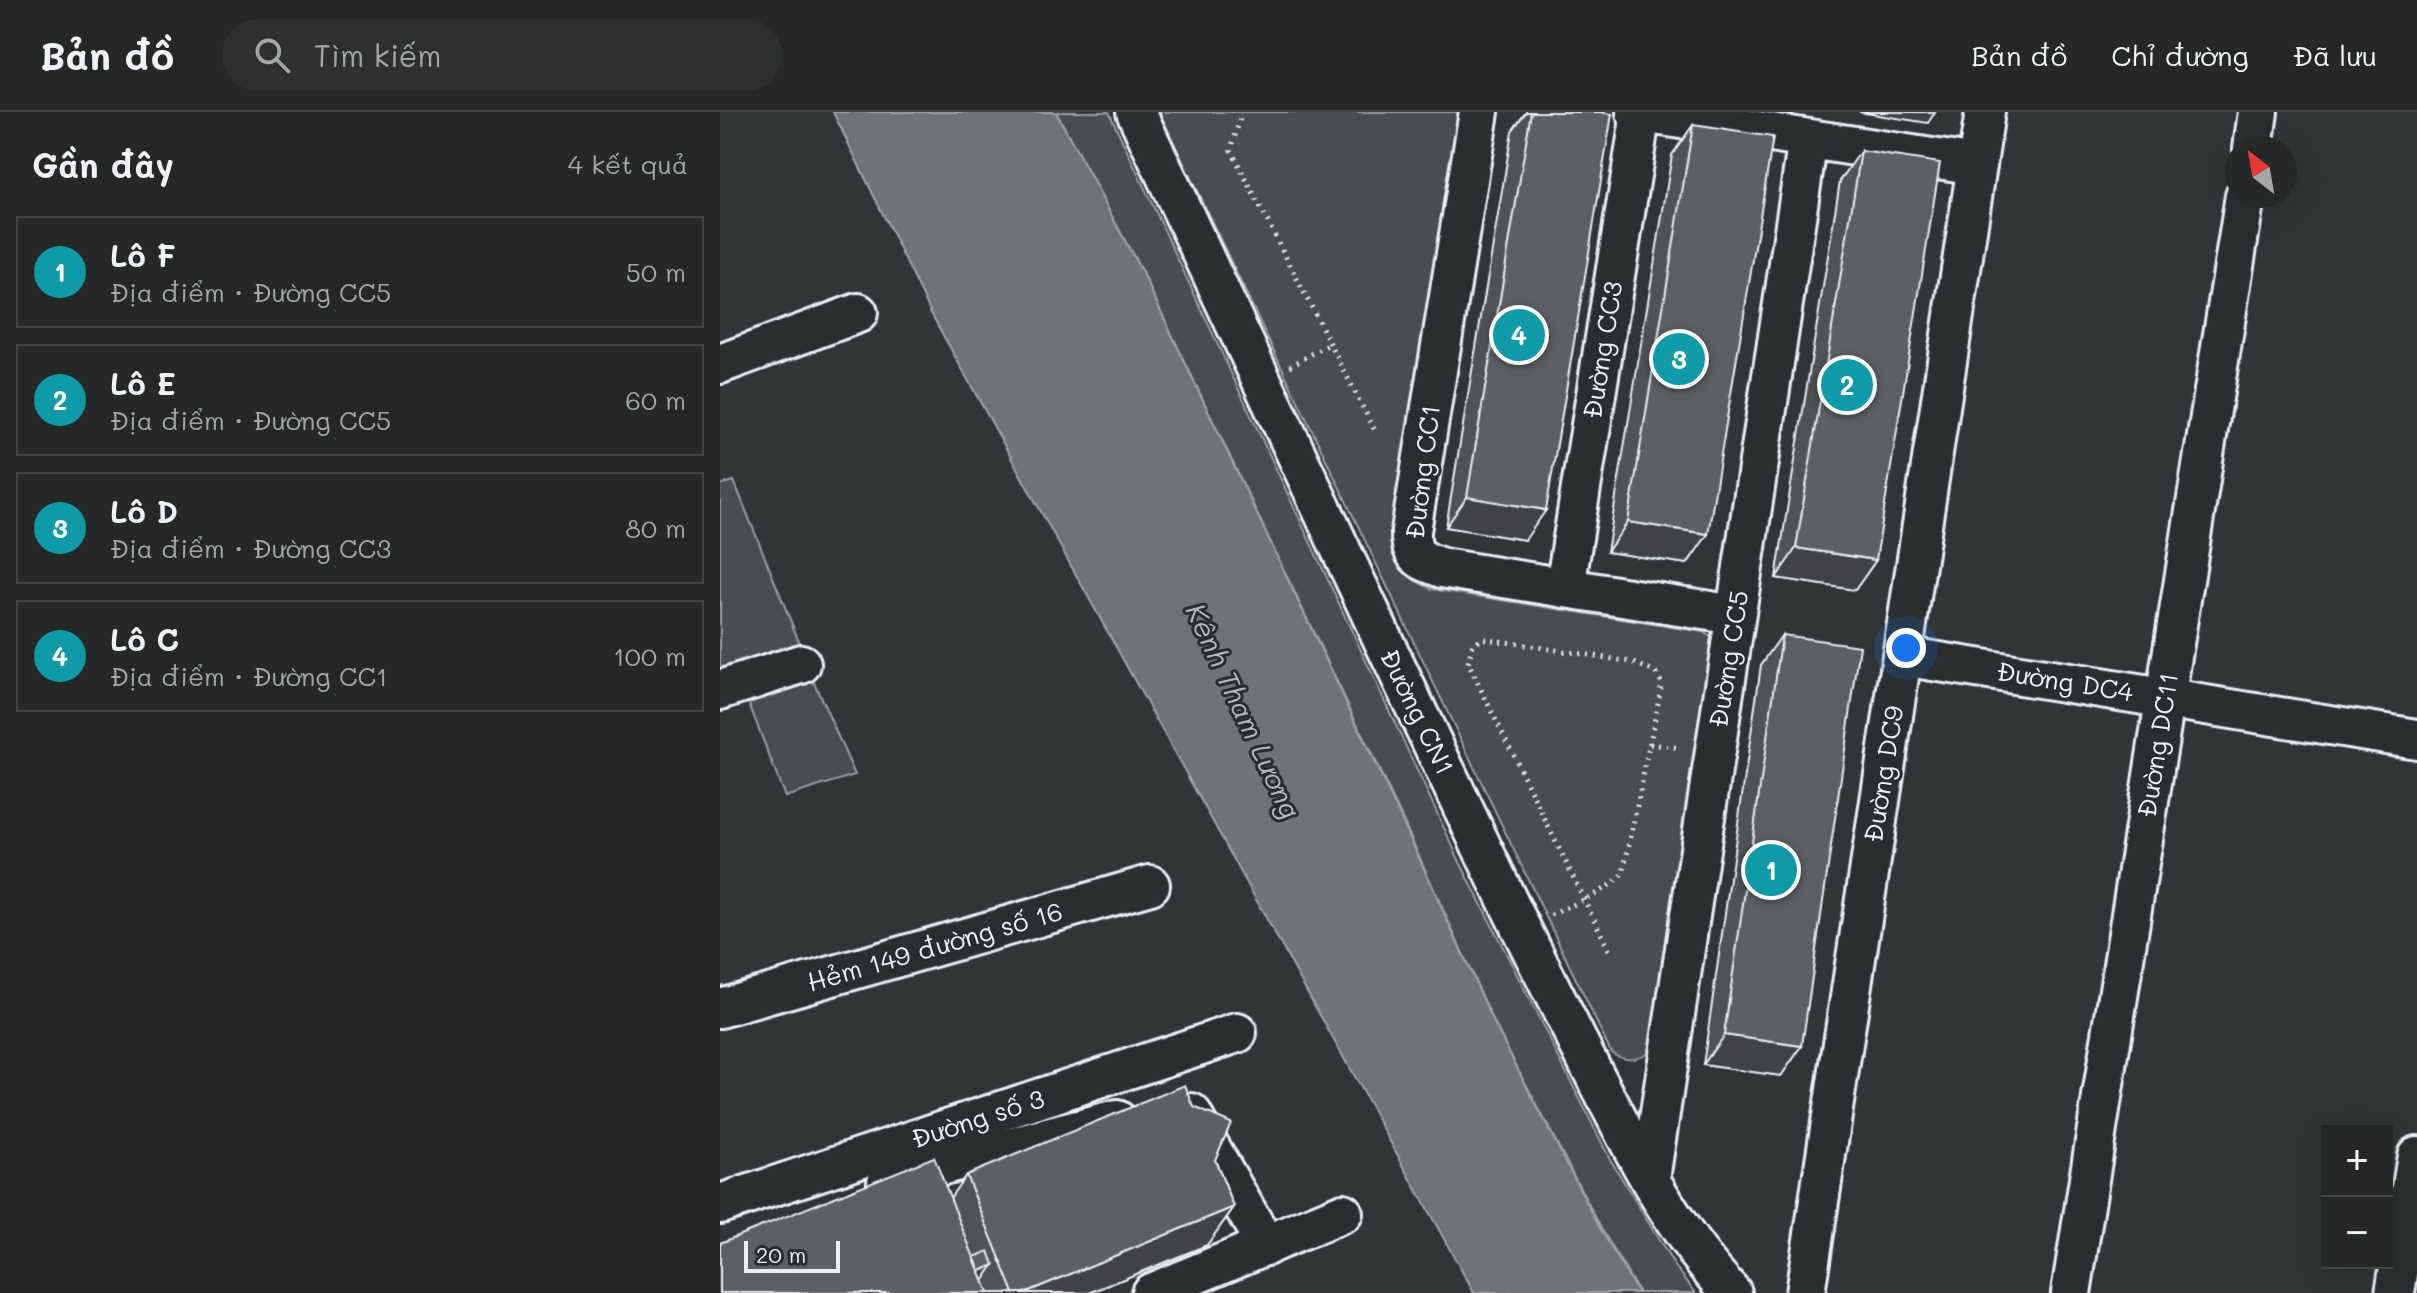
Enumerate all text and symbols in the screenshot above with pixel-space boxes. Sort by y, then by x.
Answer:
search box [222,19,782,91]
text: Bản đồ [40,30,174,80]
icon: search [250,33,294,77]
text: Tìm kiếm [314,35,441,75]
text: Bản đồ [1971,37,2067,73]
text: Chỉ đường [2111,37,2249,73]
text: Đã lưu [2293,37,2377,73]
north arrow [2225,136,2297,208]
text: Gần đây [32,142,174,187]
text: 4 kết quả [568,147,688,181]
text: Lô F [110,235,176,275]
text: 1 [54,255,66,289]
text: 50 m [626,255,686,289]
text: Địa điểm · Đường CC5 [110,275,391,309]
street label: Đường CC3 [1574,279,1630,421]
pin: 4 [1493,305,1545,365]
pin: 3 [1653,329,1705,389]
pin: 2 [1821,355,1873,415]
text: Lô E [110,363,176,403]
text: 2 [53,383,67,417]
text: 60 m [625,383,686,417]
text: Địa điểm · Đường CC5 [110,403,391,437]
street label: Đường CC1 [1397,403,1447,541]
text: Lô D [110,491,178,531]
text: 3 [52,511,68,545]
text: 80 m [625,511,686,545]
text: Địa điểm · Đường CC3 [110,531,391,565]
street label: Đường CC5 [1700,588,1756,730]
water label: Kênh Tham Lương [1178,597,1309,824]
text: Lô C [110,619,179,659]
your location [1886,628,1926,668]
text: 4 [52,639,68,673]
text: 100 m [613,639,686,673]
street label: Đường CN1 [1373,643,1463,780]
street label: Đường DC4 [1994,653,2136,709]
text: Địa điểm · Đường CC1 [110,659,388,693]
street label: Đường DC11 [2129,670,2185,820]
street label: Đường DC9 [1855,703,1911,845]
pin: 1 [1745,840,1797,900]
street label: Hẻm 149 đường số 16 [803,893,1066,999]
street label: Đường số 3 [907,1081,1048,1156]
map controls [2321,1125,2393,1269]
button: + [2321,1125,2393,1197]
button: − [2321,1197,2393,1269]
scale bar [744,1237,840,1273]
text: 20 m [756,1240,806,1269]

